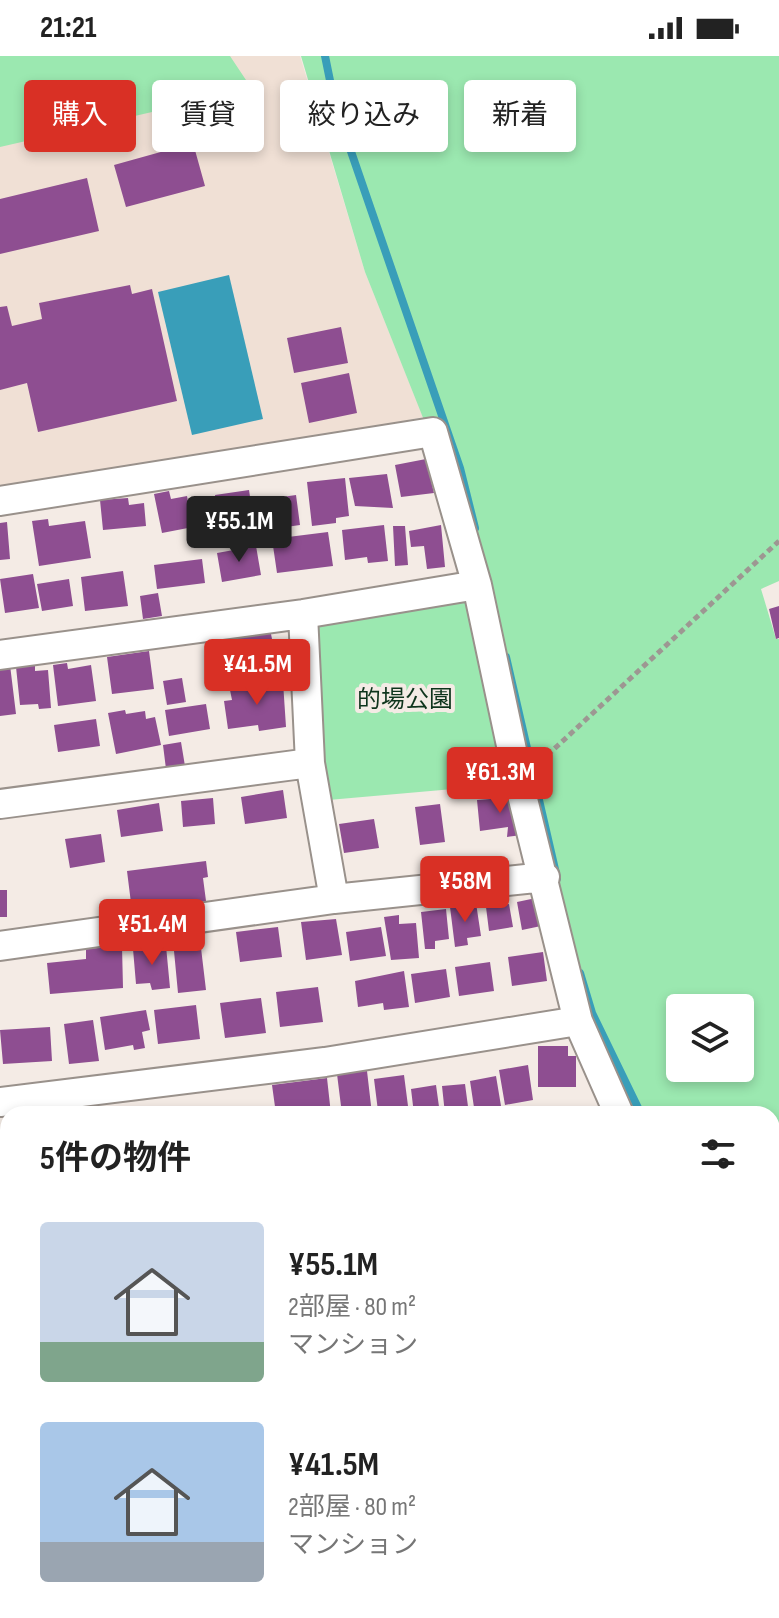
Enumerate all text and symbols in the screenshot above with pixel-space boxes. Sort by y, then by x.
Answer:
text: 21:21 [40,10,97,46]
chip: 購入 [24,80,136,152]
chip: 賃貸 [152,80,264,152]
chip: 絞り込み [280,80,448,152]
chip: 新着 [464,80,576,152]
pin: ¥55.1M [174,496,304,564]
text: ¥55.1M [205,506,273,537]
pin: ¥41.5M [192,639,322,707]
text: ¥41.5M [222,649,292,680]
park label: 的場公園 [357,685,453,714]
pin: ¥61.3M [435,747,565,815]
text: ¥61.3M [465,757,535,788]
pin: ¥58M [418,856,512,924]
text: ¥58M [438,866,492,897]
pin: ¥51.4M [87,899,217,967]
text: ¥51.4M [117,909,187,940]
map controls [666,994,754,1082]
button: layers [666,994,754,1082]
icon: filters [696,1132,740,1176]
text: 5件の物件 [40,1138,191,1179]
text: ¥55.1M [288,1244,378,1285]
icon: home [104,1254,200,1350]
text: 2部屋 · 80 m² [288,1292,416,1323]
text: マンション [288,1330,418,1361]
text: ¥41.5M [288,1444,379,1485]
icon: home [104,1454,200,1550]
text: 2部屋 · 80 m² [288,1492,416,1523]
text: マンション [288,1530,418,1561]

